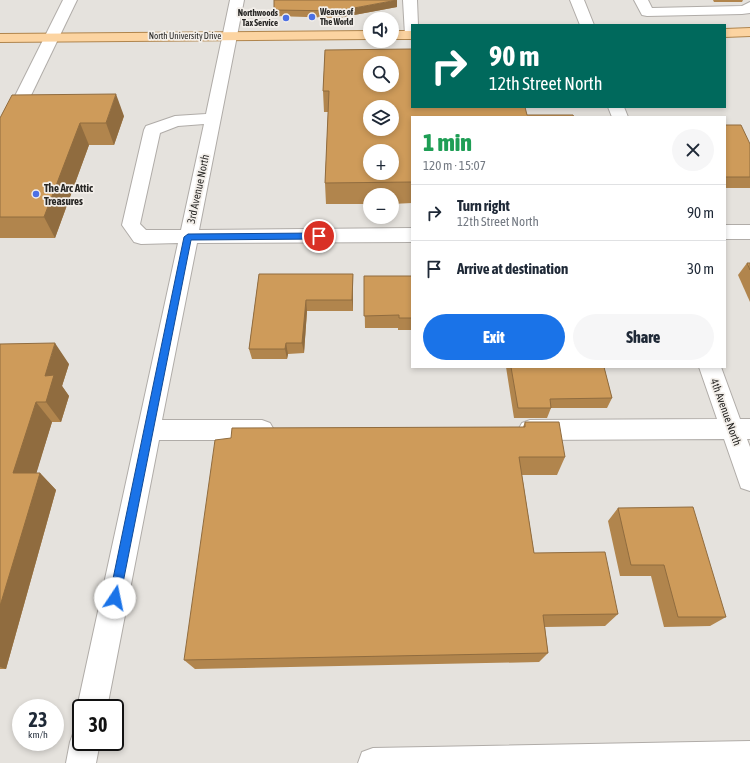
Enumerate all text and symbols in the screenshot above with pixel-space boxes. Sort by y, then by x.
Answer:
place label: Weaves of The World [319,7,354,27]
place label: Northwoods Tax Service [238,8,279,28]
marker: Weaves of The World [307,12,317,22]
map controls [363,12,399,224]
button: sound [363,12,399,48]
marker: Northwoods Tax Service [281,13,291,23]
street label: North University Drive [149,31,221,41]
icon: right [423,40,475,92]
text: 90 m [489,40,539,72]
button: search [363,56,399,92]
text: 12th Street North [489,73,602,94]
button: layers [363,100,399,136]
text: 1 min [423,129,472,156]
button: close [672,129,714,171]
button: + [363,144,399,180]
street label: 3rd Avenue North [185,153,211,225]
text: 120 m · 15:07 [423,158,486,173]
place label: The Arc Attic Treasures [44,182,94,207]
button: − [363,188,399,224]
marker: The Arc Attic Treasures [31,189,41,199]
text: Turn right [457,197,510,214]
icon: right [423,202,445,224]
text: 90 m [687,204,714,221]
text: 12th Street North [457,214,539,229]
pin [302,219,336,253]
icon: arrive [308,225,330,247]
icon: arrive [423,258,445,280]
text: Arrive at destination [457,260,568,277]
text: 30 m [687,260,714,277]
button: Exit [423,314,565,360]
button: Share [573,314,714,360]
street label: 4th Avenue North [708,377,744,447]
position arrow [94,577,136,619]
speed limit sign: 30 [72,699,124,751]
text: 23 [29,708,47,731]
text: km/h [28,729,48,740]

